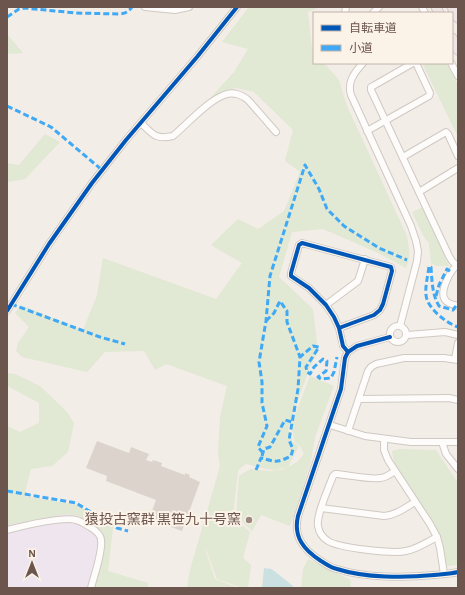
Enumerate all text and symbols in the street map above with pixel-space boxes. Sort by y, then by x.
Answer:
legend [313,12,453,64]
text: 自転車道 [349,21,397,34]
text: 小道 [349,41,373,54]
place label: 猿投古窯群 黒笹九十号窯 [85,512,241,527]
marker: 猿投古窯群 黒笹九十号窯 [244,515,254,525]
north arrow [12,543,52,583]
text: N [28,548,36,559]

